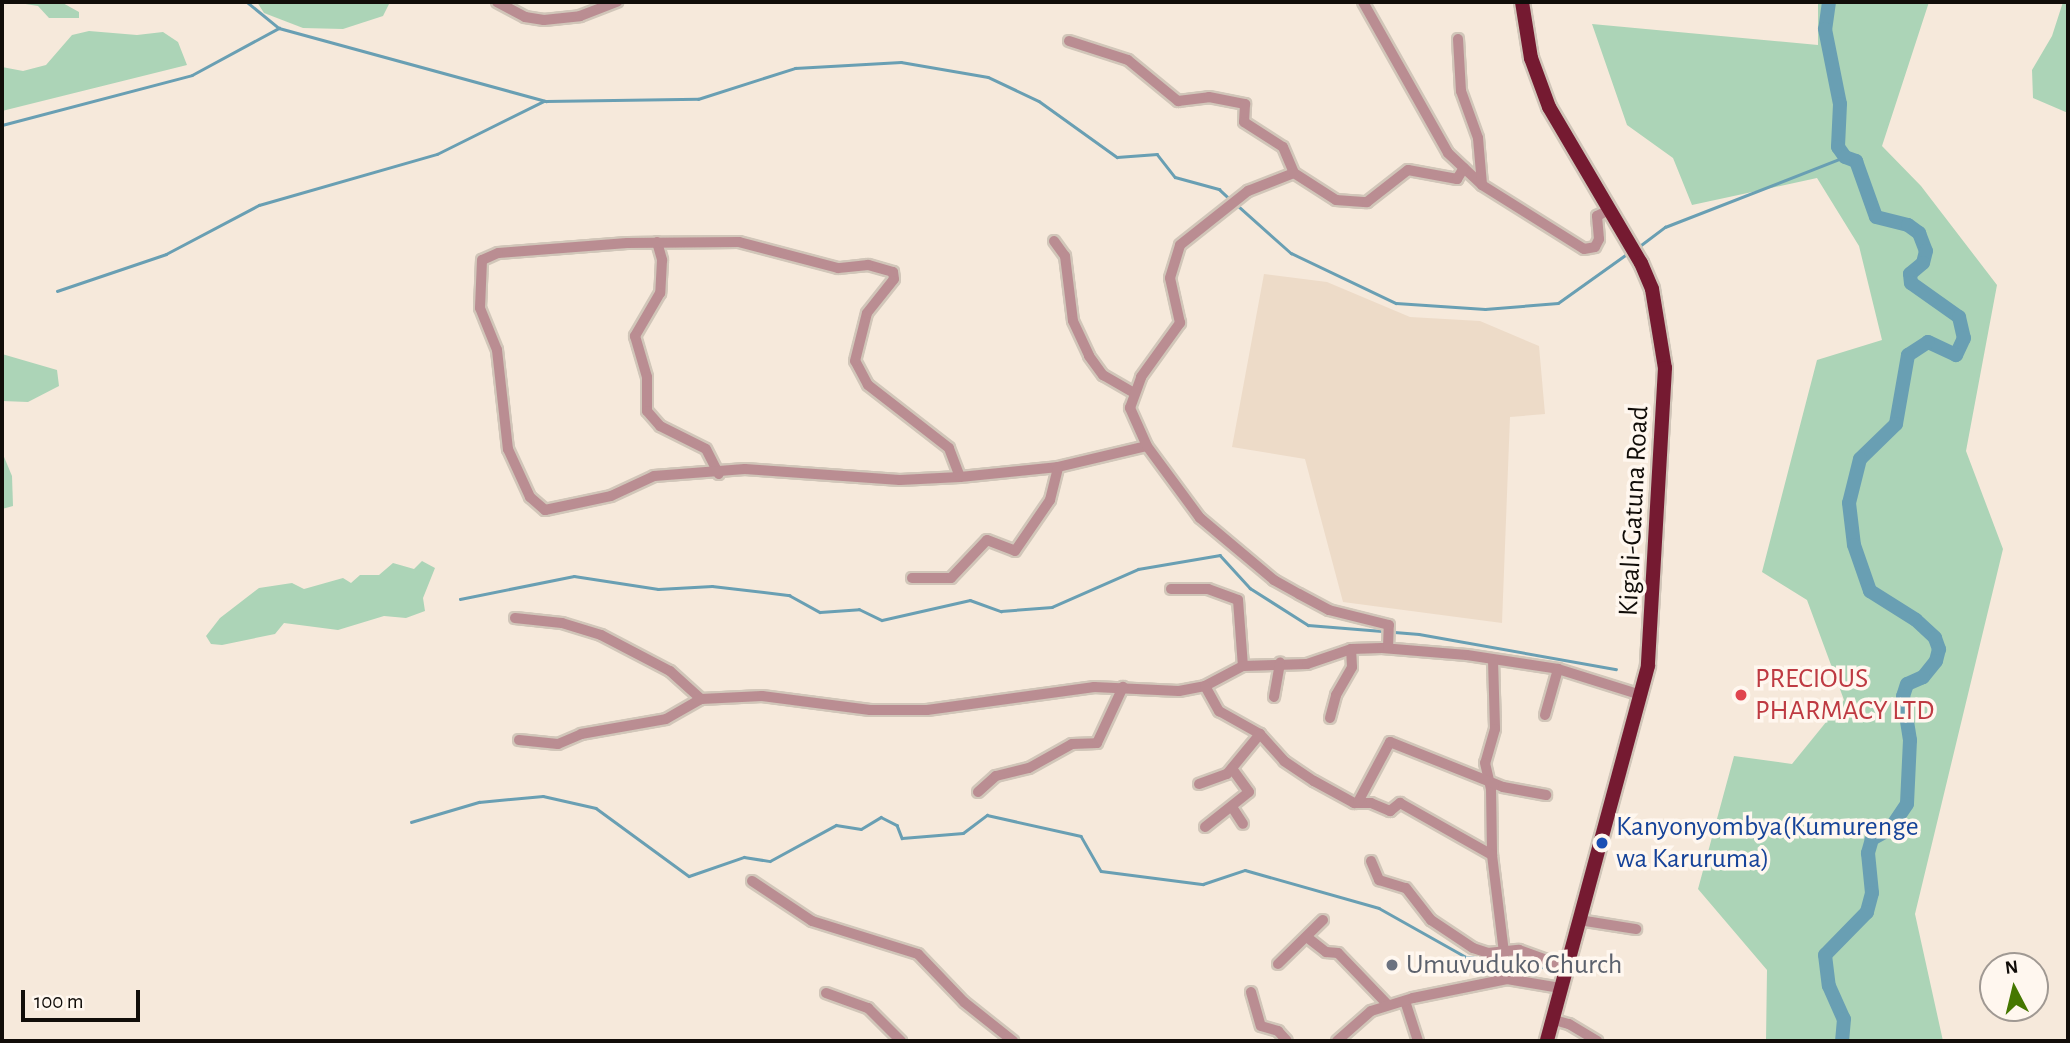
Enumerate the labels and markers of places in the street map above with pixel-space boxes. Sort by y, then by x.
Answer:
place label: PRECIOUS PHARMACY LTD [1755,662,1934,728]
marker: PRECIOUS PHARMACY LTD [1733,687,1749,703]
place label: Kanyonyombya(Kumurenge wa Karuruma) [1616,810,1919,876]
marker: Kanyonyombya(Kumurenge wa Karuruma) [1594,835,1610,851]
place label: Umuvuduko Church [1406,948,1622,982]
marker: Umuvuduko Church [1384,957,1400,973]

